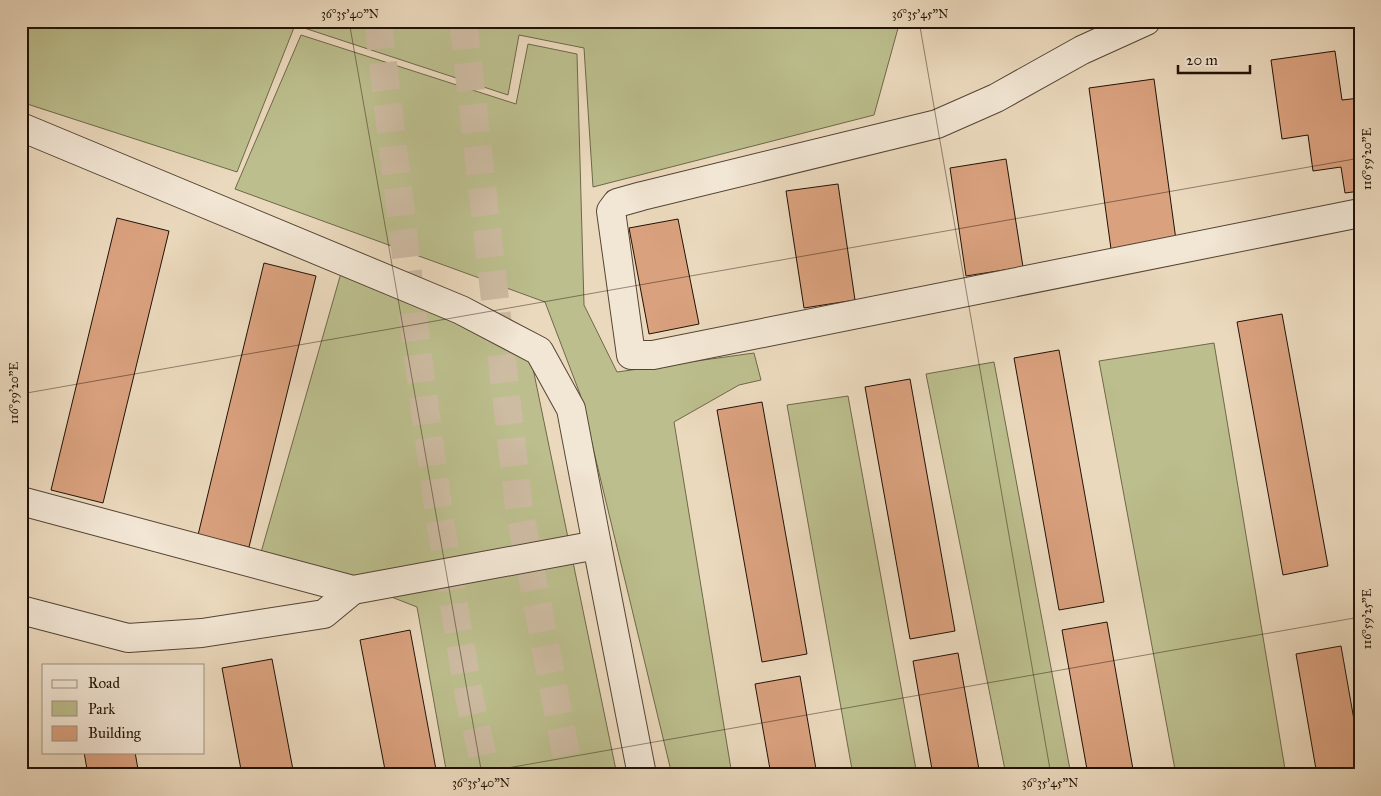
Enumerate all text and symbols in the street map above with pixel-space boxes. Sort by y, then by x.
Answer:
text: 36°35'40"N [321,7,379,21]
text: 36°35'45"N [892,7,948,21]
scale bar [1178,42,1251,74]
text: 20 m [1186,51,1218,69]
text: 116°59'20"E [1360,128,1374,190]
text: 116°59'20"E [7,362,21,424]
text: 116°59'25"E [1360,588,1374,649]
legend [42,664,205,754]
text: Road [88,674,120,692]
text: Park [88,700,115,718]
text: Building [88,724,142,742]
text: 36°35'40"N [452,776,510,790]
text: 36°35'45"N [1022,776,1078,790]

